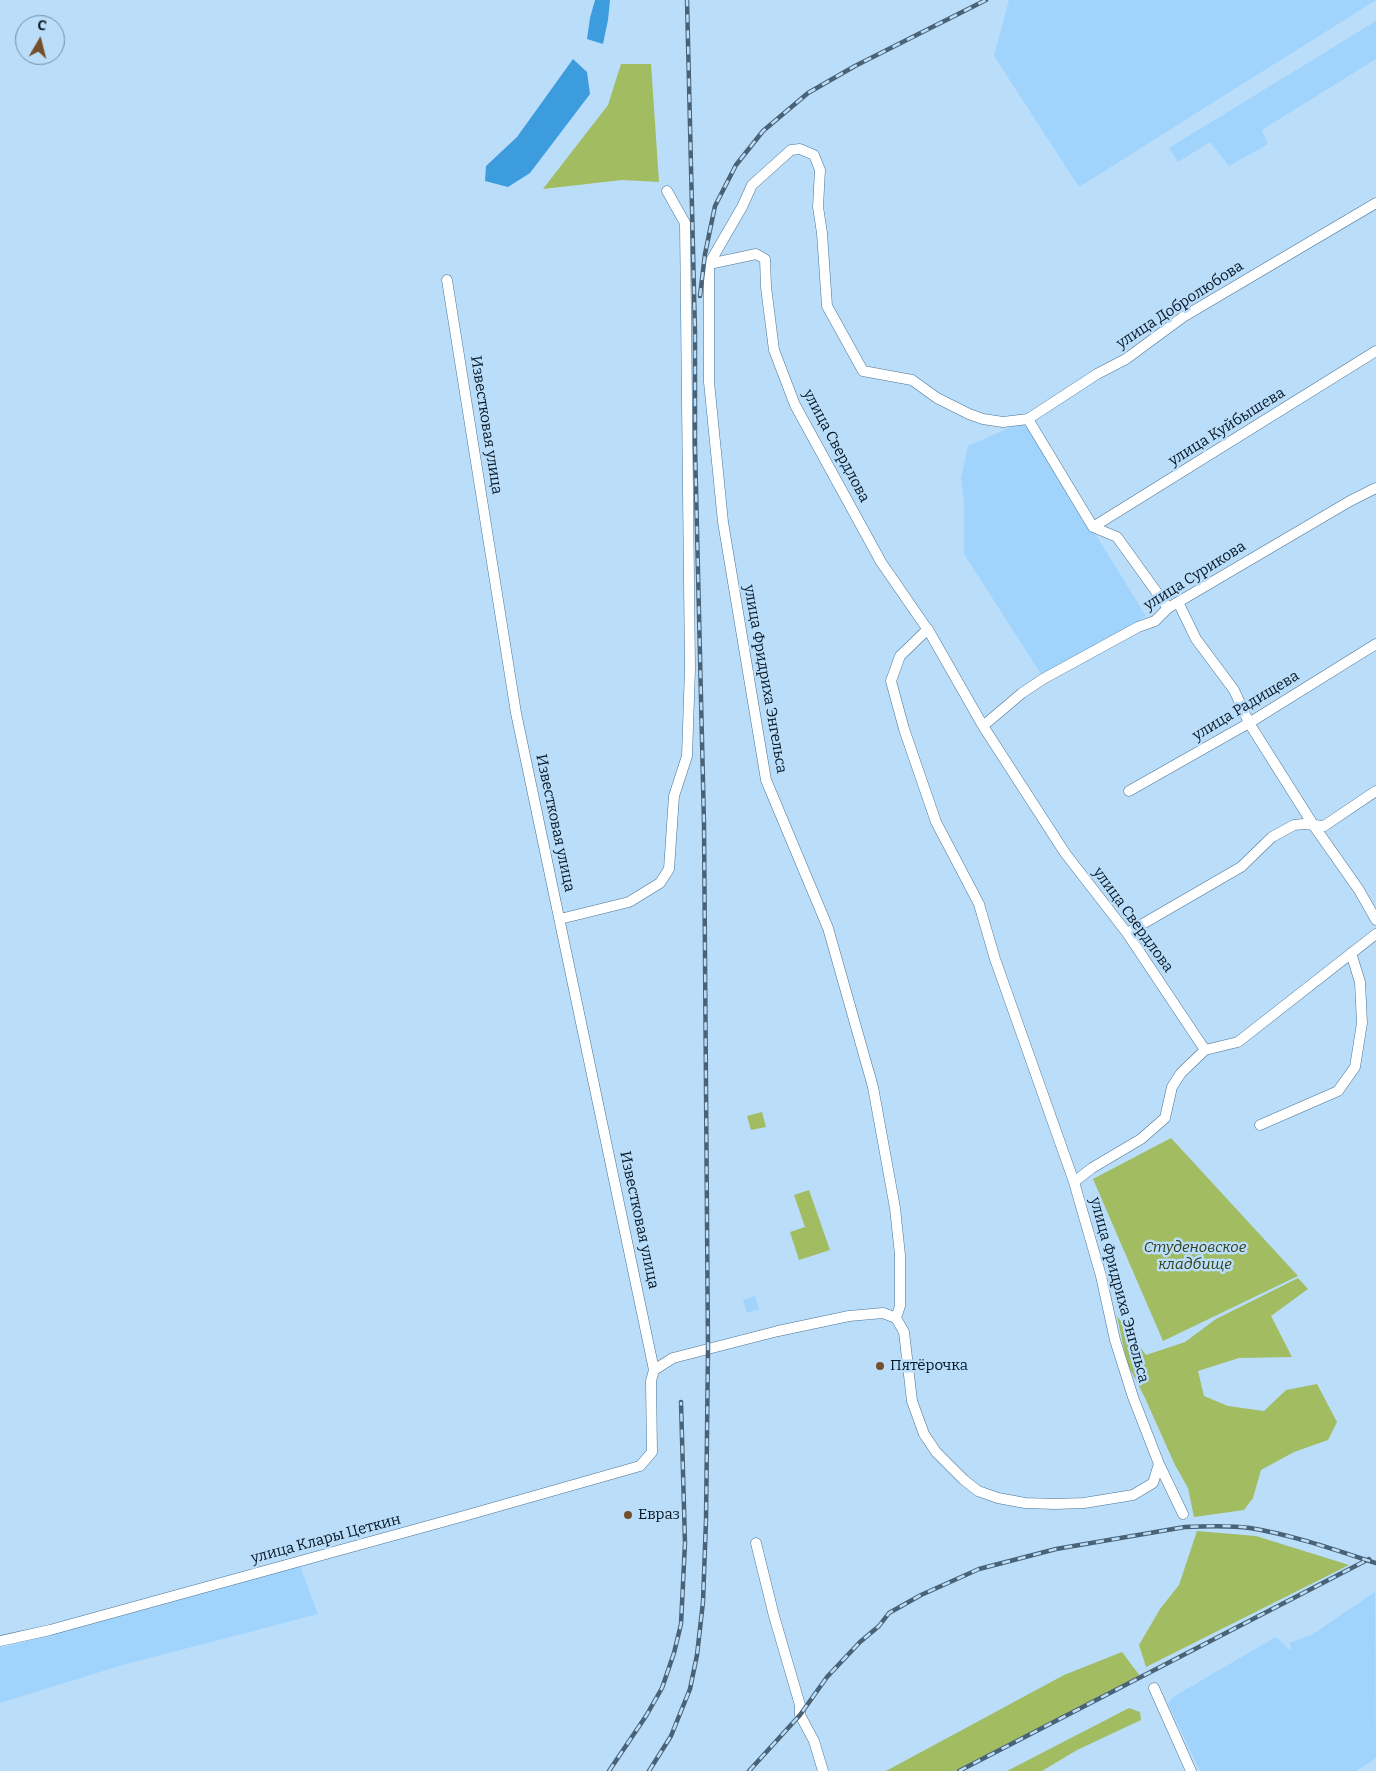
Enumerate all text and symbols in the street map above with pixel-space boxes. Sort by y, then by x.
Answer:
north arrow [15,15,65,65]
text: С [36,17,48,35]
street label: улица Добролюбова [1113,257,1247,353]
street label: Известковая улица [466,354,506,496]
street label: улица Куйбышева [1165,384,1289,470]
street label: улица Свердлова [799,386,873,506]
street label: улица Сурикова [1141,537,1249,615]
street label: улица Фридриха Энгельса [740,583,790,775]
street label: улица Радищева [1189,667,1303,745]
street label: Известковая улица [532,753,578,893]
street label: улица Свердлова [1089,864,1177,976]
street label: Известковая улица [616,1150,662,1290]
street label: улица Фридриха Энгельса [1086,1195,1152,1385]
park label: Студеновское кладбище [1144,1239,1246,1274]
place label: Пятёрочка [890,1357,968,1375]
marker: Пятёрочка [874,1360,886,1372]
place label: Евраз [638,1506,680,1524]
marker: Евраз [622,1509,634,1521]
street label: улица Клары Цеткин [249,1510,403,1568]

